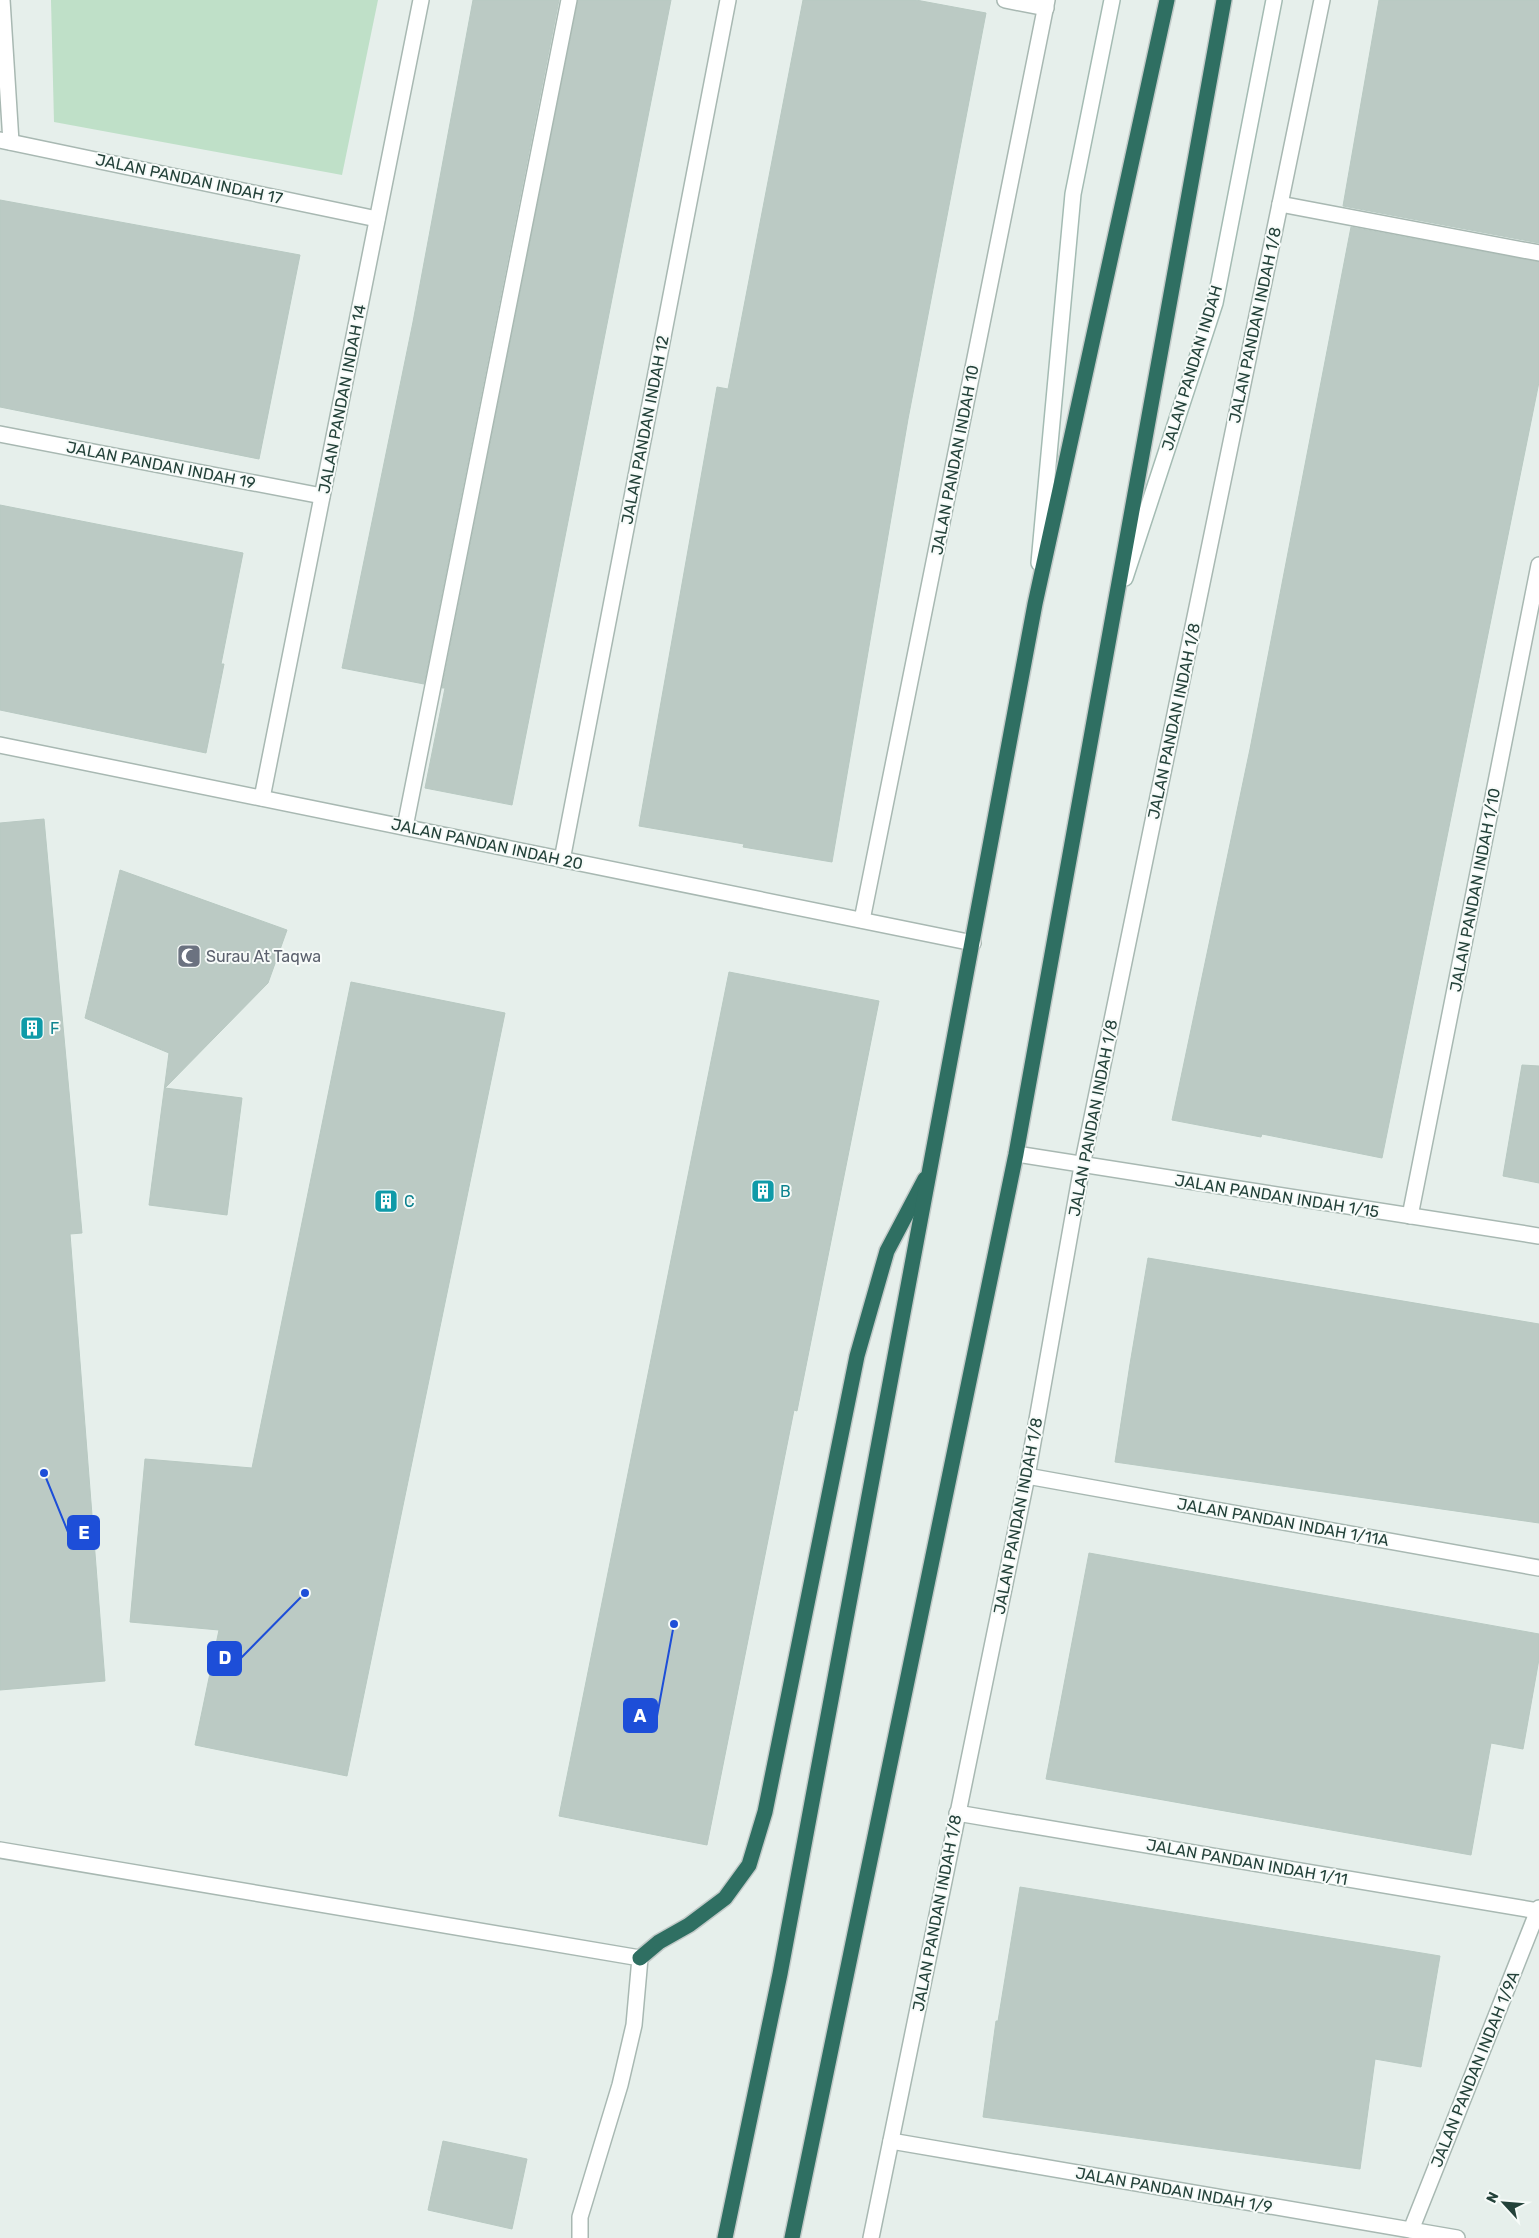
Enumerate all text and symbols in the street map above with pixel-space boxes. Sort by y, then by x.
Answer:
street label: JALAN PANDAN INDAH 17 [94,150,284,208]
street label: JALAN PANDAN INDAH 1/8 [1225,225,1285,425]
street label: JALAN PANDAN INDAH [1158,283,1226,453]
street label: JALAN PANDAN INDAH 14 [314,303,370,495]
street label: JALAN PANDAN INDAH 12 [617,334,673,526]
street label: JALAN PANDAN INDAH 10 [927,364,983,556]
street label: JALAN PANDAN INDAH 19 [65,437,257,493]
street label: JALAN PANDAN INDAH 1/8 [1144,621,1204,821]
street label: JALAN PANDAN INDAH 1/10 [1446,786,1504,994]
street label: JALAN PANDAN INDAH 20 [389,814,585,874]
mosque icon: Surau At Taqwa [176,943,202,969]
place label: Surau At Taqwa [206,947,321,966]
building icon: F [19,1015,45,1041]
street label: JALAN PANDAN INDAH 1/8 [1065,1018,1121,1218]
place label: F [50,1019,59,1038]
street label: JALAN PANDAN INDAH 1/15 [1173,1170,1381,1222]
building icon: B [750,1178,776,1204]
place label: B [780,1182,791,1201]
building icon: C [373,1188,399,1214]
place label: C [404,1192,415,1211]
street label: JALAN PANDAN INDAH 1/8 [990,1416,1046,1616]
street label: JALAN PANDAN INDAH 1/11A [1176,1494,1391,1550]
callout: E [68,1516,99,1549]
text: E [78,1522,90,1544]
callout: D [208,1642,241,1675]
text: D [219,1647,232,1669]
callout: A [624,1699,657,1732]
text: A [634,1705,647,1727]
street label: JALAN PANDAN INDAH 1/8 [909,1813,965,2013]
street label: JALAN PANDAN INDAH 1/11 [1145,1835,1349,1889]
street label: JALAN PANDAN INDAH 1/9A [1427,1968,1523,2170]
street label: JALAN PANDAN INDAH 1/9 [1074,2163,1274,2217]
north arrow [1479,2178,1529,2228]
text: N [1483,2189,1503,2206]

